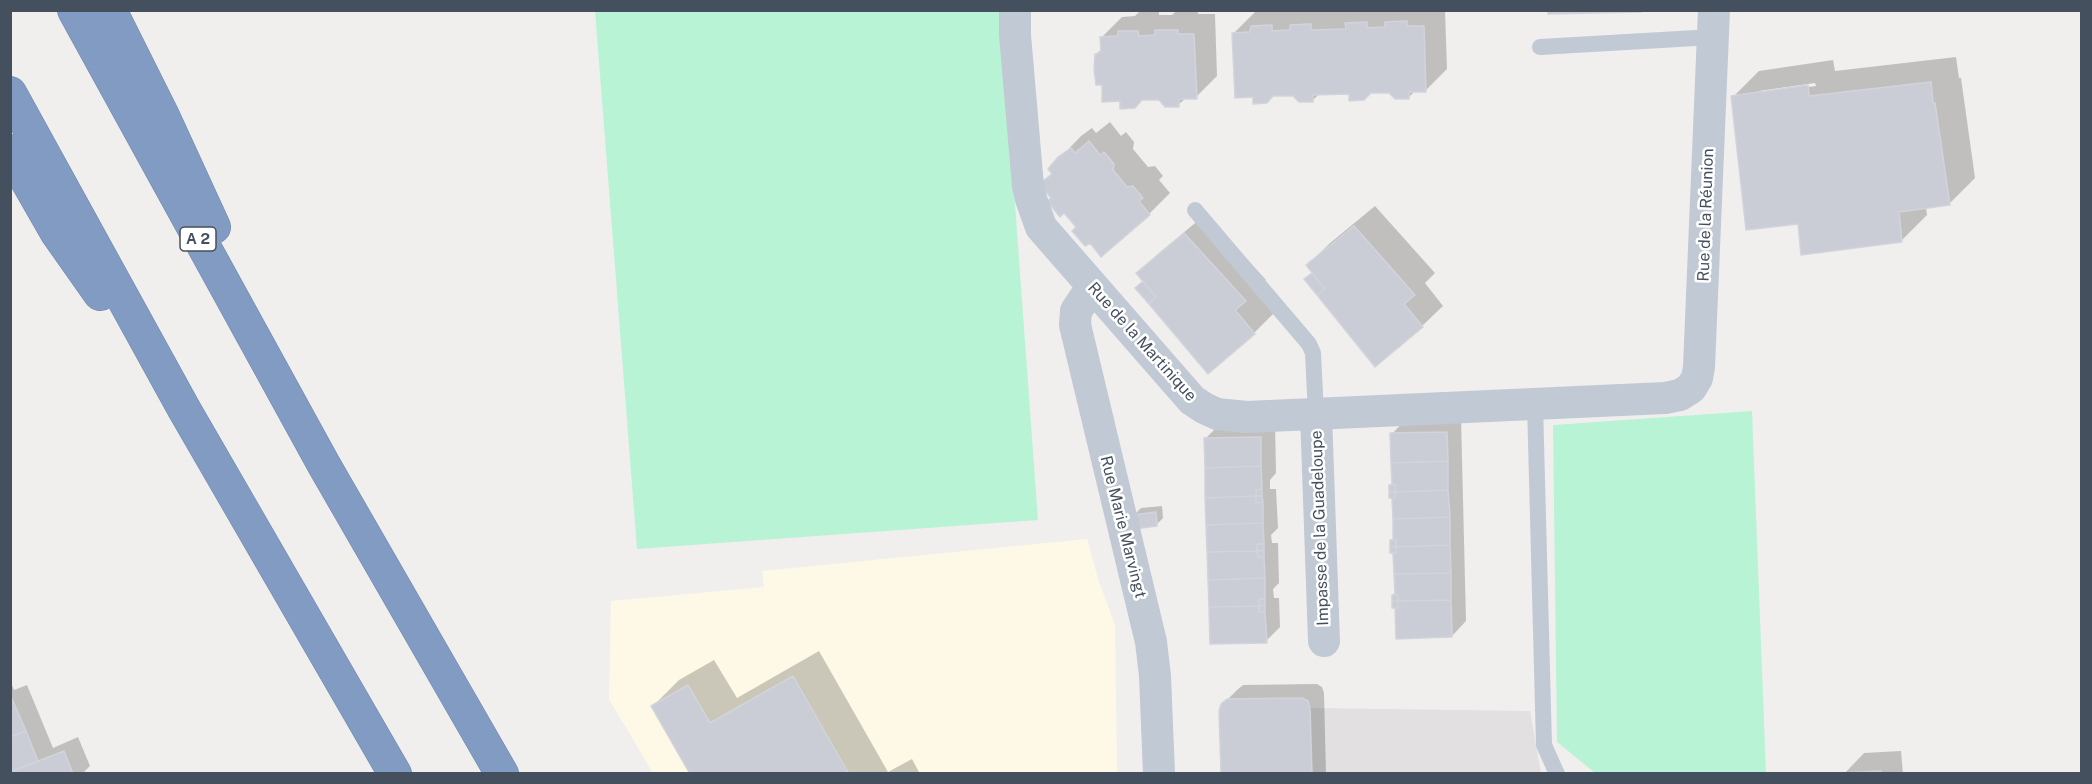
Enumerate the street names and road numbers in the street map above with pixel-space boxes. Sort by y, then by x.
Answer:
street label: Rue de la Réunion [1694,148,1718,282]
road number: A 2 [180,227,216,251]
street label: Rue de la Martinique [1084,279,1200,405]
street label: Impasse de la Guadeloupe [1307,430,1333,626]
street label: Rue Marie Marvingt [1096,454,1150,600]

